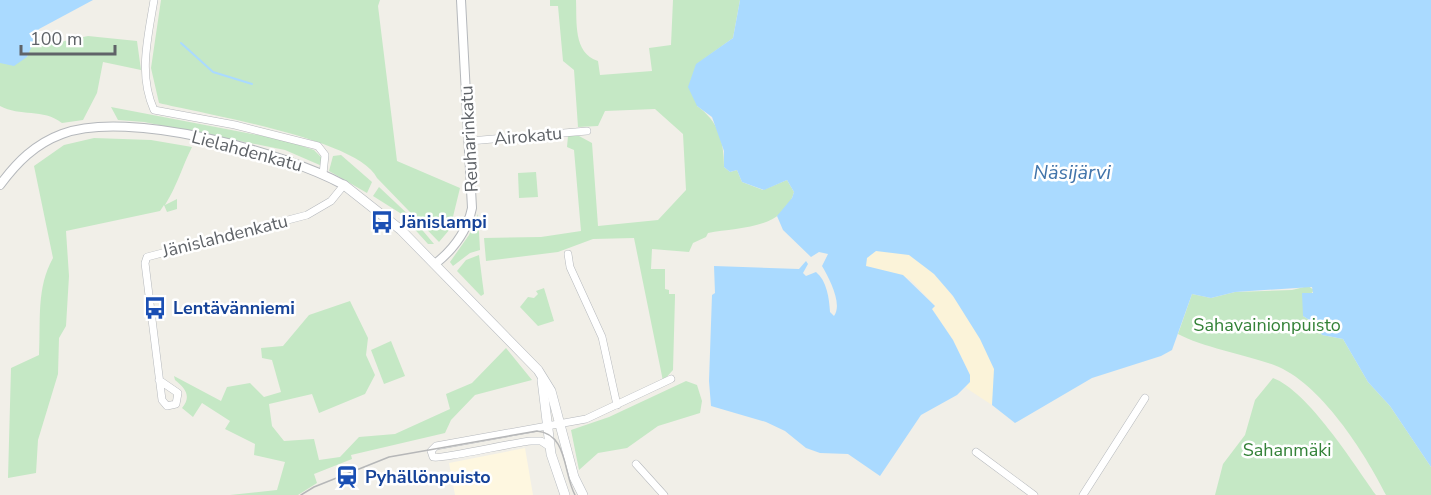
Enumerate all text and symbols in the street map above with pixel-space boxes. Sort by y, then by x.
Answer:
scale bar [21,18,116,56]
text: 100 m [30,27,82,51]
street label: Reuharinkatu [454,85,484,193]
street label: Airokatu [493,121,563,151]
street label: Lielahdenkatu [189,125,305,177]
water label: Näsijärvi [1033,159,1111,186]
street label: Jänislahdenkatu [159,209,290,263]
bus stop icon: Jänislampi [369,209,395,235]
place label: Jänislampi [399,210,487,234]
bus stop icon: Lentävänniemi [142,295,168,321]
place label: Lentävänniemi [173,296,295,320]
park label: Sahavainionpuisto [1193,313,1341,337]
park label: Sahanmäki [1243,438,1331,462]
station icon: Pyhällönpuisto [334,464,360,490]
place label: Pyhällönpuisto [365,465,491,489]

